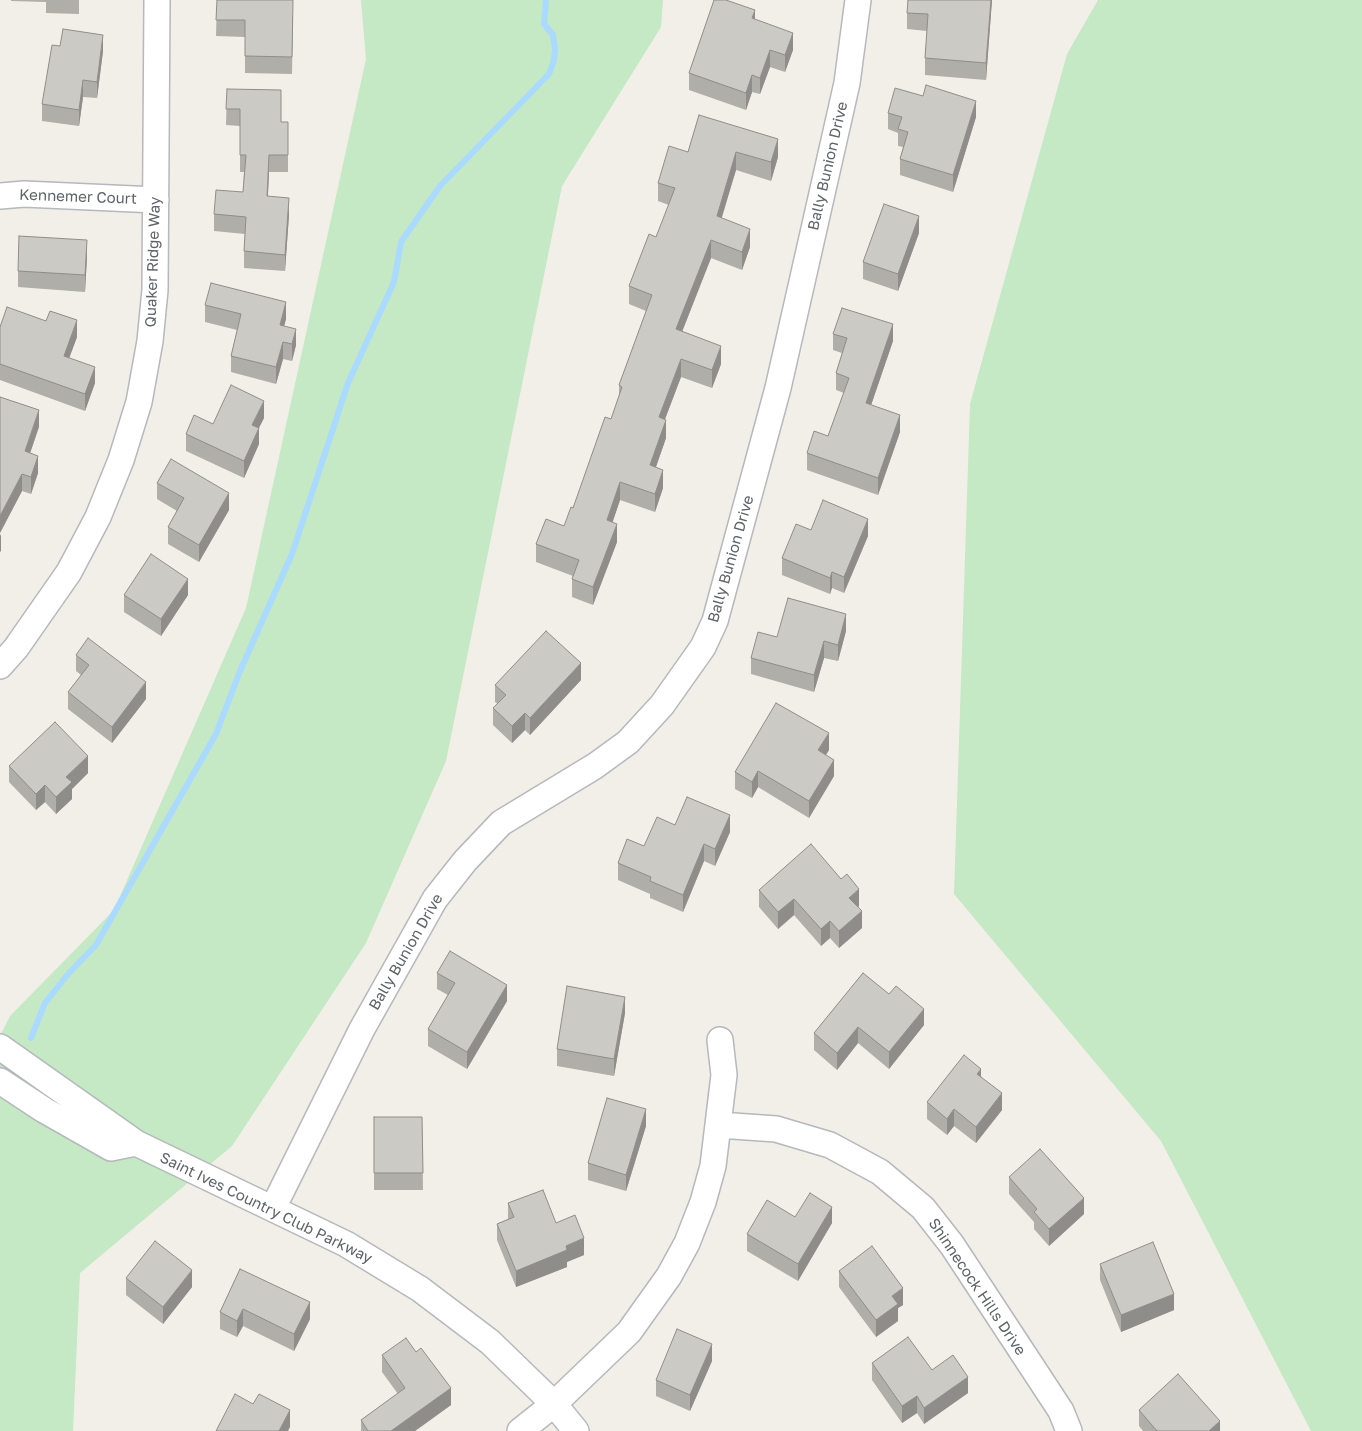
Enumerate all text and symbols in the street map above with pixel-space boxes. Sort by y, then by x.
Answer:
street label: Bally Bunion Drive [804,100,852,232]
street label: Kennemer Court [19,186,137,208]
street label: Quaker Ridge Way [142,196,164,328]
street label: Bally Bunion Drive [704,493,758,625]
street label: Bally Bunion Drive [365,891,447,1013]
street label: Saint Ives Country Club Parkway [157,1149,375,1267]
street label: Shinnecock Hills Drive [924,1215,1030,1359]

